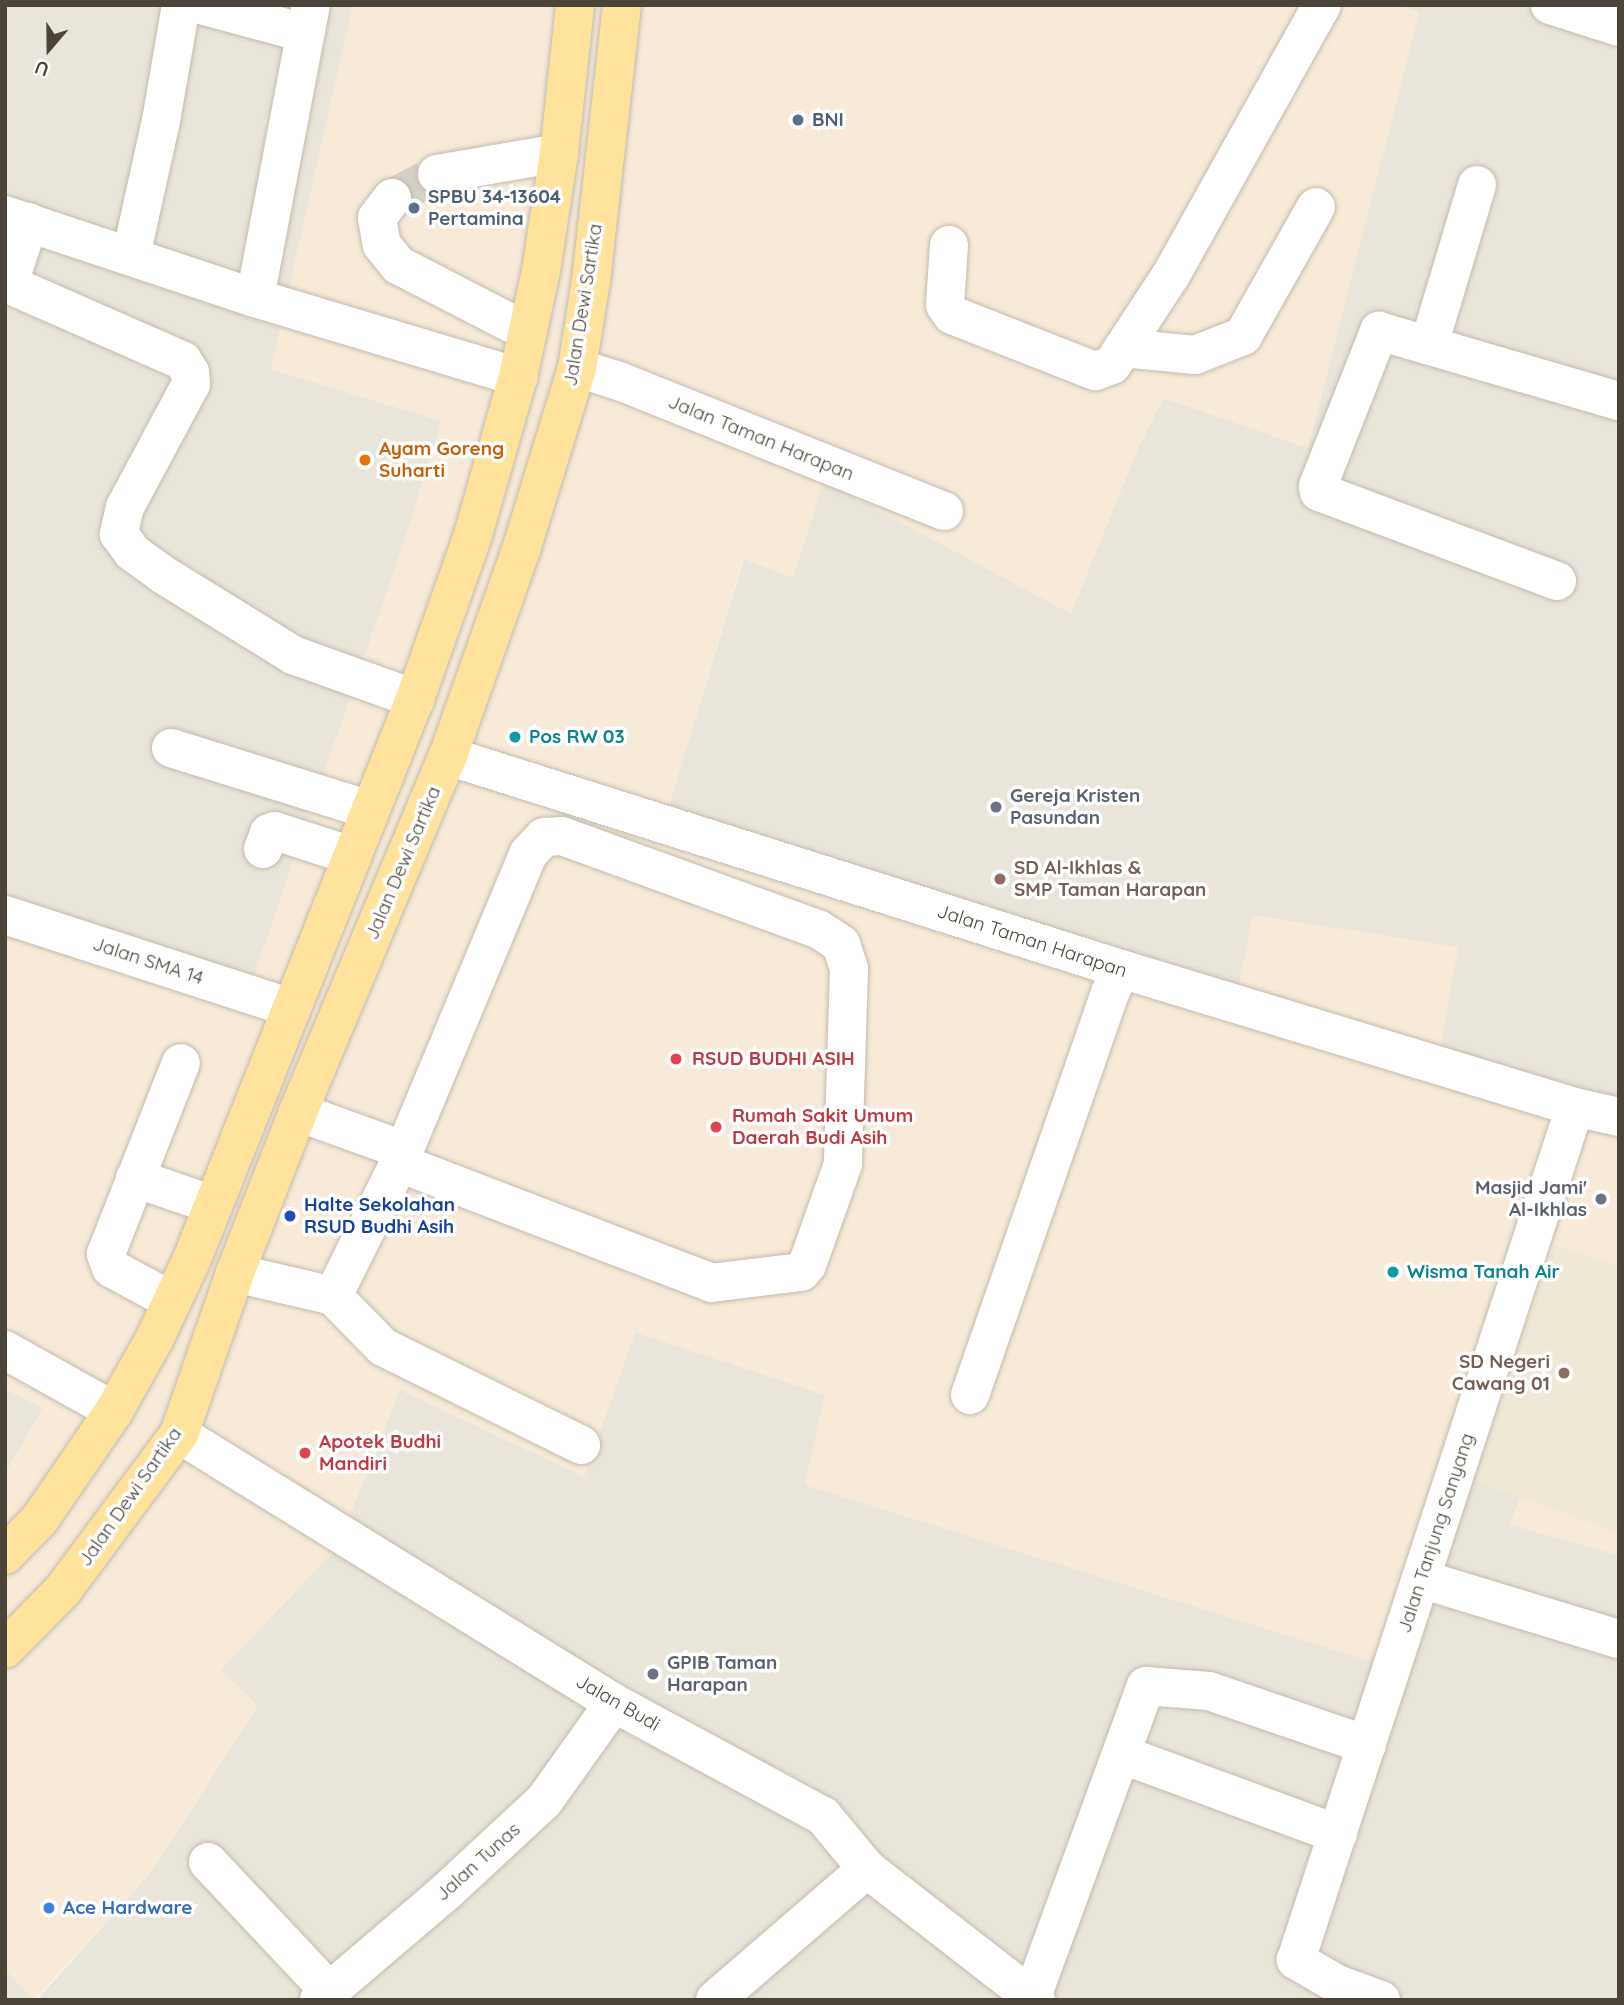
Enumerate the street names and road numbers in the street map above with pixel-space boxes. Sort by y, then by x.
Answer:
street label: Jalan Dewi Sartika [559,222,607,388]
street label: Jalan Taman Harapan [665,390,857,486]
street label: Jalan Dewi Sartika [360,783,446,943]
street label: Jalan Taman Harapan [934,900,1130,982]
street label: Jalan SMA 14 [90,932,206,990]
street label: Jalan Dewi Sartika [74,1423,186,1571]
street label: Jalan Tanjung Sanyang [1393,1430,1479,1636]
street label: Jalan Budi [572,1670,664,1736]
street label: Jalan Tunas [431,1818,525,1906]

